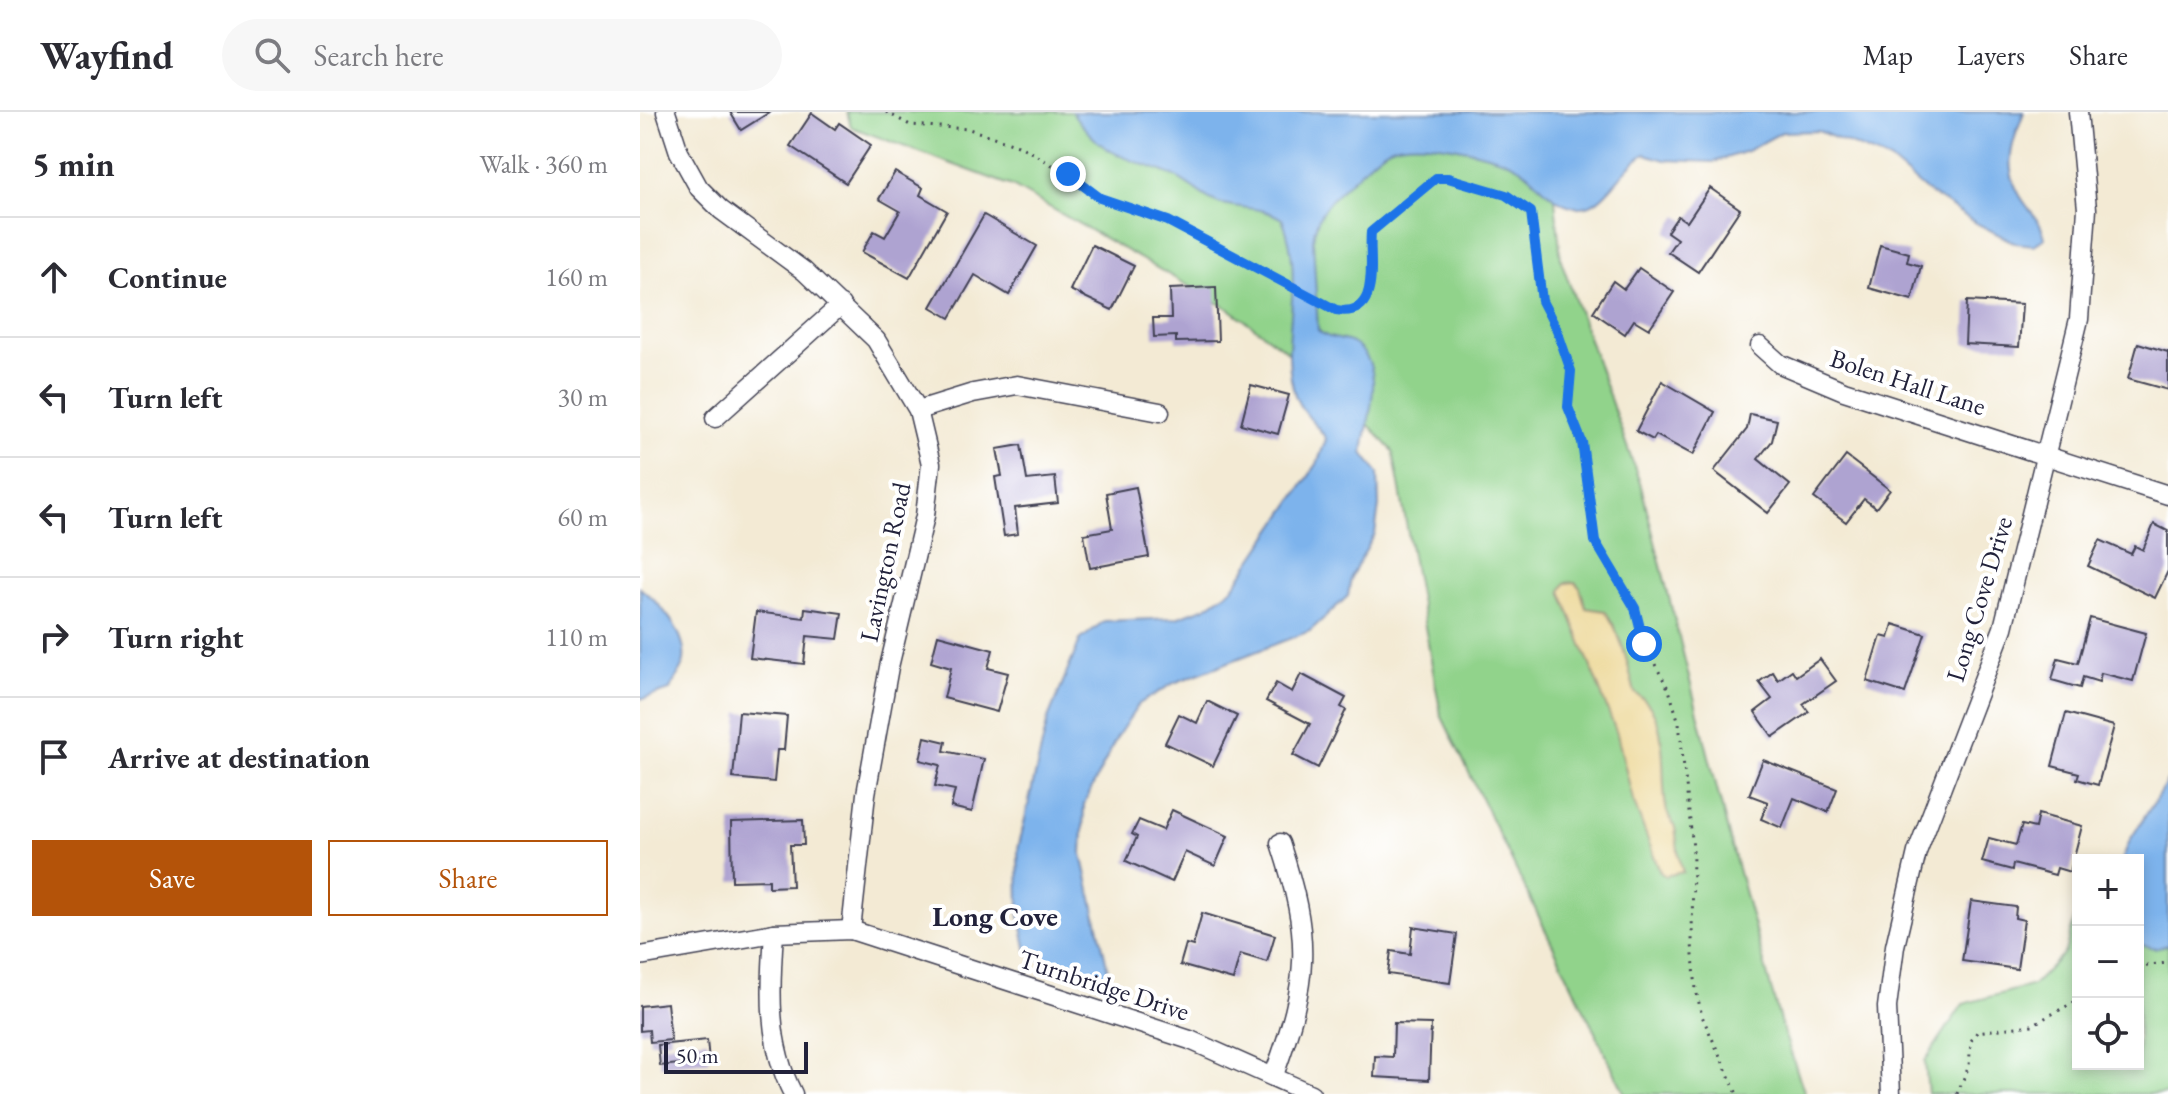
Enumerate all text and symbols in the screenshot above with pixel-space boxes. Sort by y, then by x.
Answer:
search box [222,19,782,91]
text: Wayfind [40,31,174,80]
icon: search [250,33,294,77]
text: Search here [314,36,444,75]
text: Map [1863,37,1913,73]
text: Layers [1957,37,2025,73]
text: Share [2069,37,2128,73]
text: 5 min [32,142,115,186]
text: Walk · 360 m [480,147,608,181]
route end [1050,156,1086,192]
icon: ahead [32,255,76,299]
text: Continue [108,258,227,297]
text: 160 m [545,260,608,294]
street label: Bolen Hall Lane [1826,341,1990,423]
icon: left [32,375,76,419]
text: Turn left [108,378,222,417]
text: 30 m [558,380,608,414]
street label: Lavington Road [852,478,919,645]
icon: left [32,495,76,539]
text: Turn left [108,498,222,537]
text: 60 m [558,500,608,534]
street label: Long Cove Drive [1938,512,2020,686]
icon: right [32,615,76,659]
text: Turn right [108,618,244,657]
text: 110 m [545,620,608,654]
route start [1626,626,1662,662]
icon: arrive [32,735,76,779]
text: Arrive at destination [108,738,370,777]
button: Save [32,840,312,916]
button: Share [328,840,608,916]
map controls [2072,854,2144,1070]
button: + [2072,854,2144,926]
district label: Long Cove [932,898,1058,934]
button: − [2072,926,2144,998]
street label: Turnbridge Drive [1014,941,1194,1029]
button: locate [2072,998,2144,1070]
scale bar [664,1038,808,1074]
text: 50 m [676,1041,719,1070]

